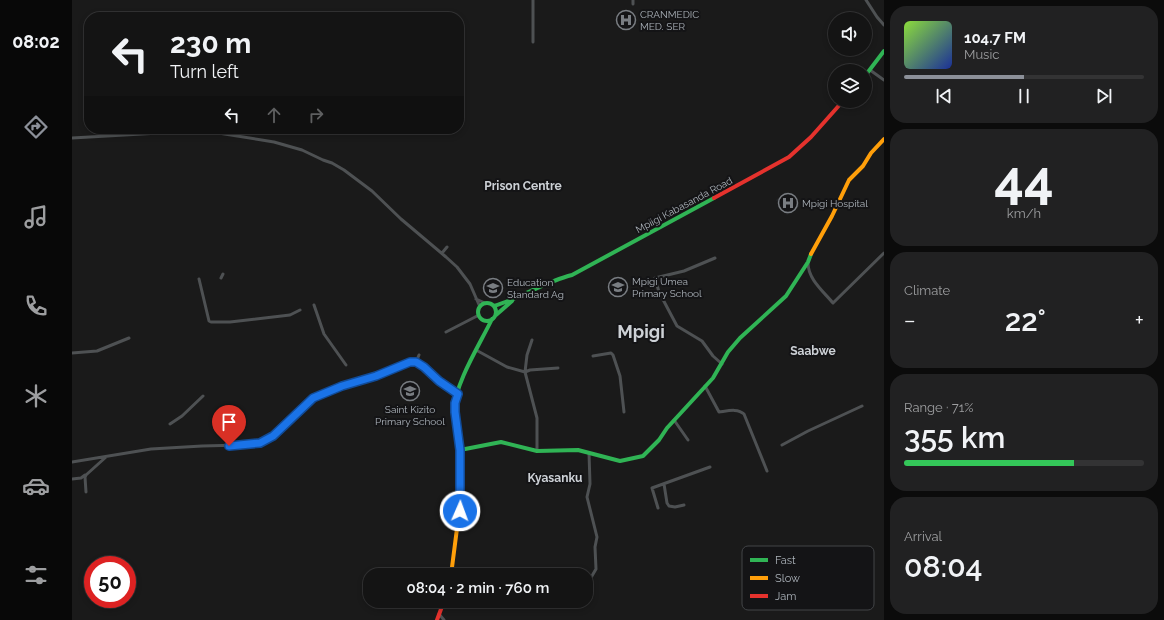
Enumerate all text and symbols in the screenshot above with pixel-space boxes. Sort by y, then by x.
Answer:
hospital icon: CRANMEDIC MED. SER [615,9,637,31]
place label: CRANMEDIC MED. SER [640,9,699,32]
map controls [828,12,872,108]
button: sound [828,12,872,56]
text: 230 m [170,27,251,60]
icon: left [104,28,156,80]
text: 104.7 FM [964,29,1026,47]
text: 08:02 [12,31,60,52]
text: Music [964,47,999,62]
text: Turn left [170,61,239,82]
button: layers [828,64,872,108]
icon: previous [933,85,955,107]
icon: pause [1013,85,1035,107]
icon: next [1093,85,1115,107]
icon: left [221,104,243,126]
icon: ahead [263,104,285,126]
icon: right [305,104,327,126]
icon: directions [22,113,50,141]
text: 44 [994,149,1054,210]
street label: Mpiigi Kabasanda Road [634,175,734,235]
district label: Prison Centre [484,179,562,193]
hospital icon: Mpigi Hospital [777,192,799,214]
place label: Mpigi Hospital [802,198,868,209]
icon: music [22,203,50,231]
text: km/h [1007,206,1041,221]
school or university icon: Mpigi Umea Primary School [607,276,629,298]
place label: Mpigi Umea Primary School [632,276,702,299]
school or university icon: Education Standard Ag [482,277,504,299]
place label: Education Standard Ag [507,277,564,300]
text: Climate [904,283,950,298]
icon: phone [22,292,50,320]
text: 22° [1005,303,1046,338]
text: − [904,307,916,333]
text: + [1135,307,1144,333]
district label: Mpigi [617,321,665,342]
district label: Saabwe [790,344,836,358]
school or university icon: Saint Kizito Primary School [399,380,421,402]
icon: climate [22,382,50,410]
text: Range · 71% [904,400,974,415]
place label: Saint Kizito Primary School [375,404,445,427]
pin [212,405,246,446]
icon: arrive [218,411,240,433]
text: 355 km [904,420,1005,455]
district label: Kyasanku [527,471,583,485]
icon: car [22,472,50,500]
position arrow [439,490,481,532]
text: Arrival [904,529,942,544]
legend [742,546,874,610]
text: 08:04 [904,549,982,584]
text: Fast [775,554,796,567]
speed limit sign: 50 [84,556,136,608]
icon: filters [22,561,50,589]
text: Slow [775,572,800,585]
text: 08:04 · 2 min · 760 m [406,579,550,597]
text: Jam [775,590,796,603]

